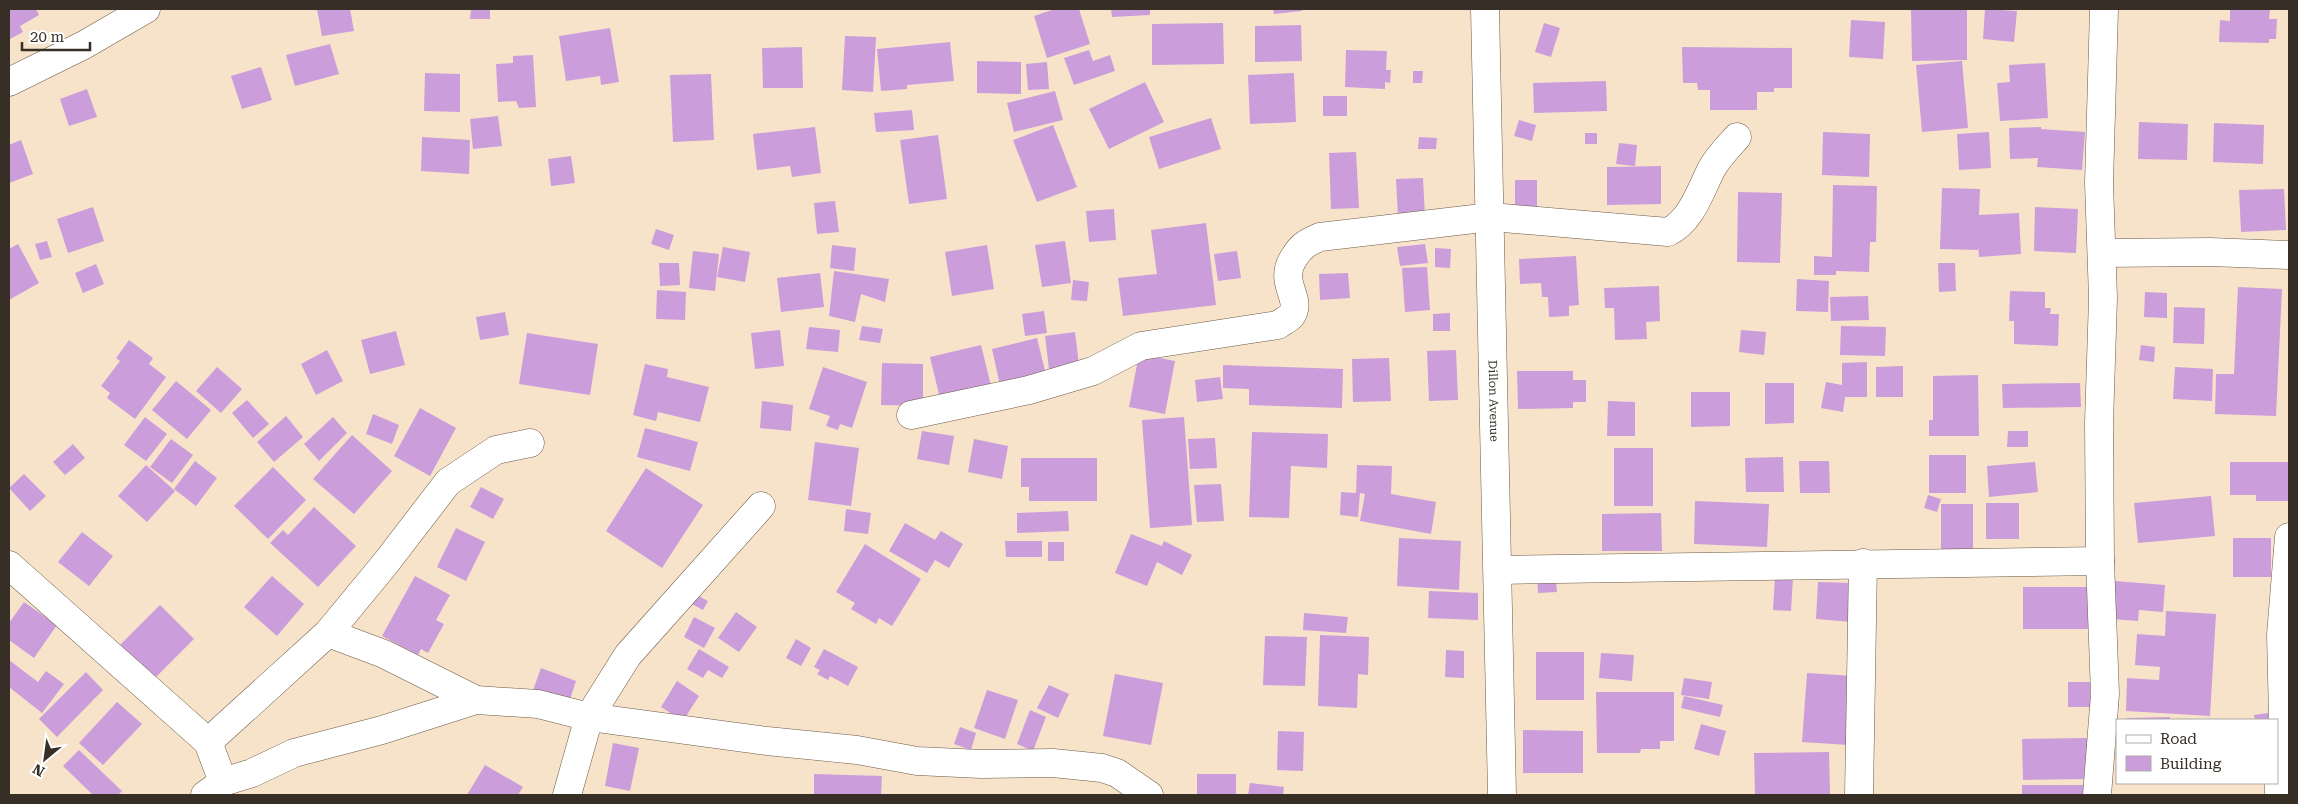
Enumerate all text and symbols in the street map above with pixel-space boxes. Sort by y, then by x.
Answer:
scale bar [22,20,90,52]
text: 20 m [30,28,65,46]
street label: Dillon Avenue [1486,360,1501,442]
legend [2116,719,2278,784]
text: Road [2160,730,2197,748]
north arrow [20,734,70,784]
text: Building [2160,755,2222,773]
text: N [30,761,47,780]

